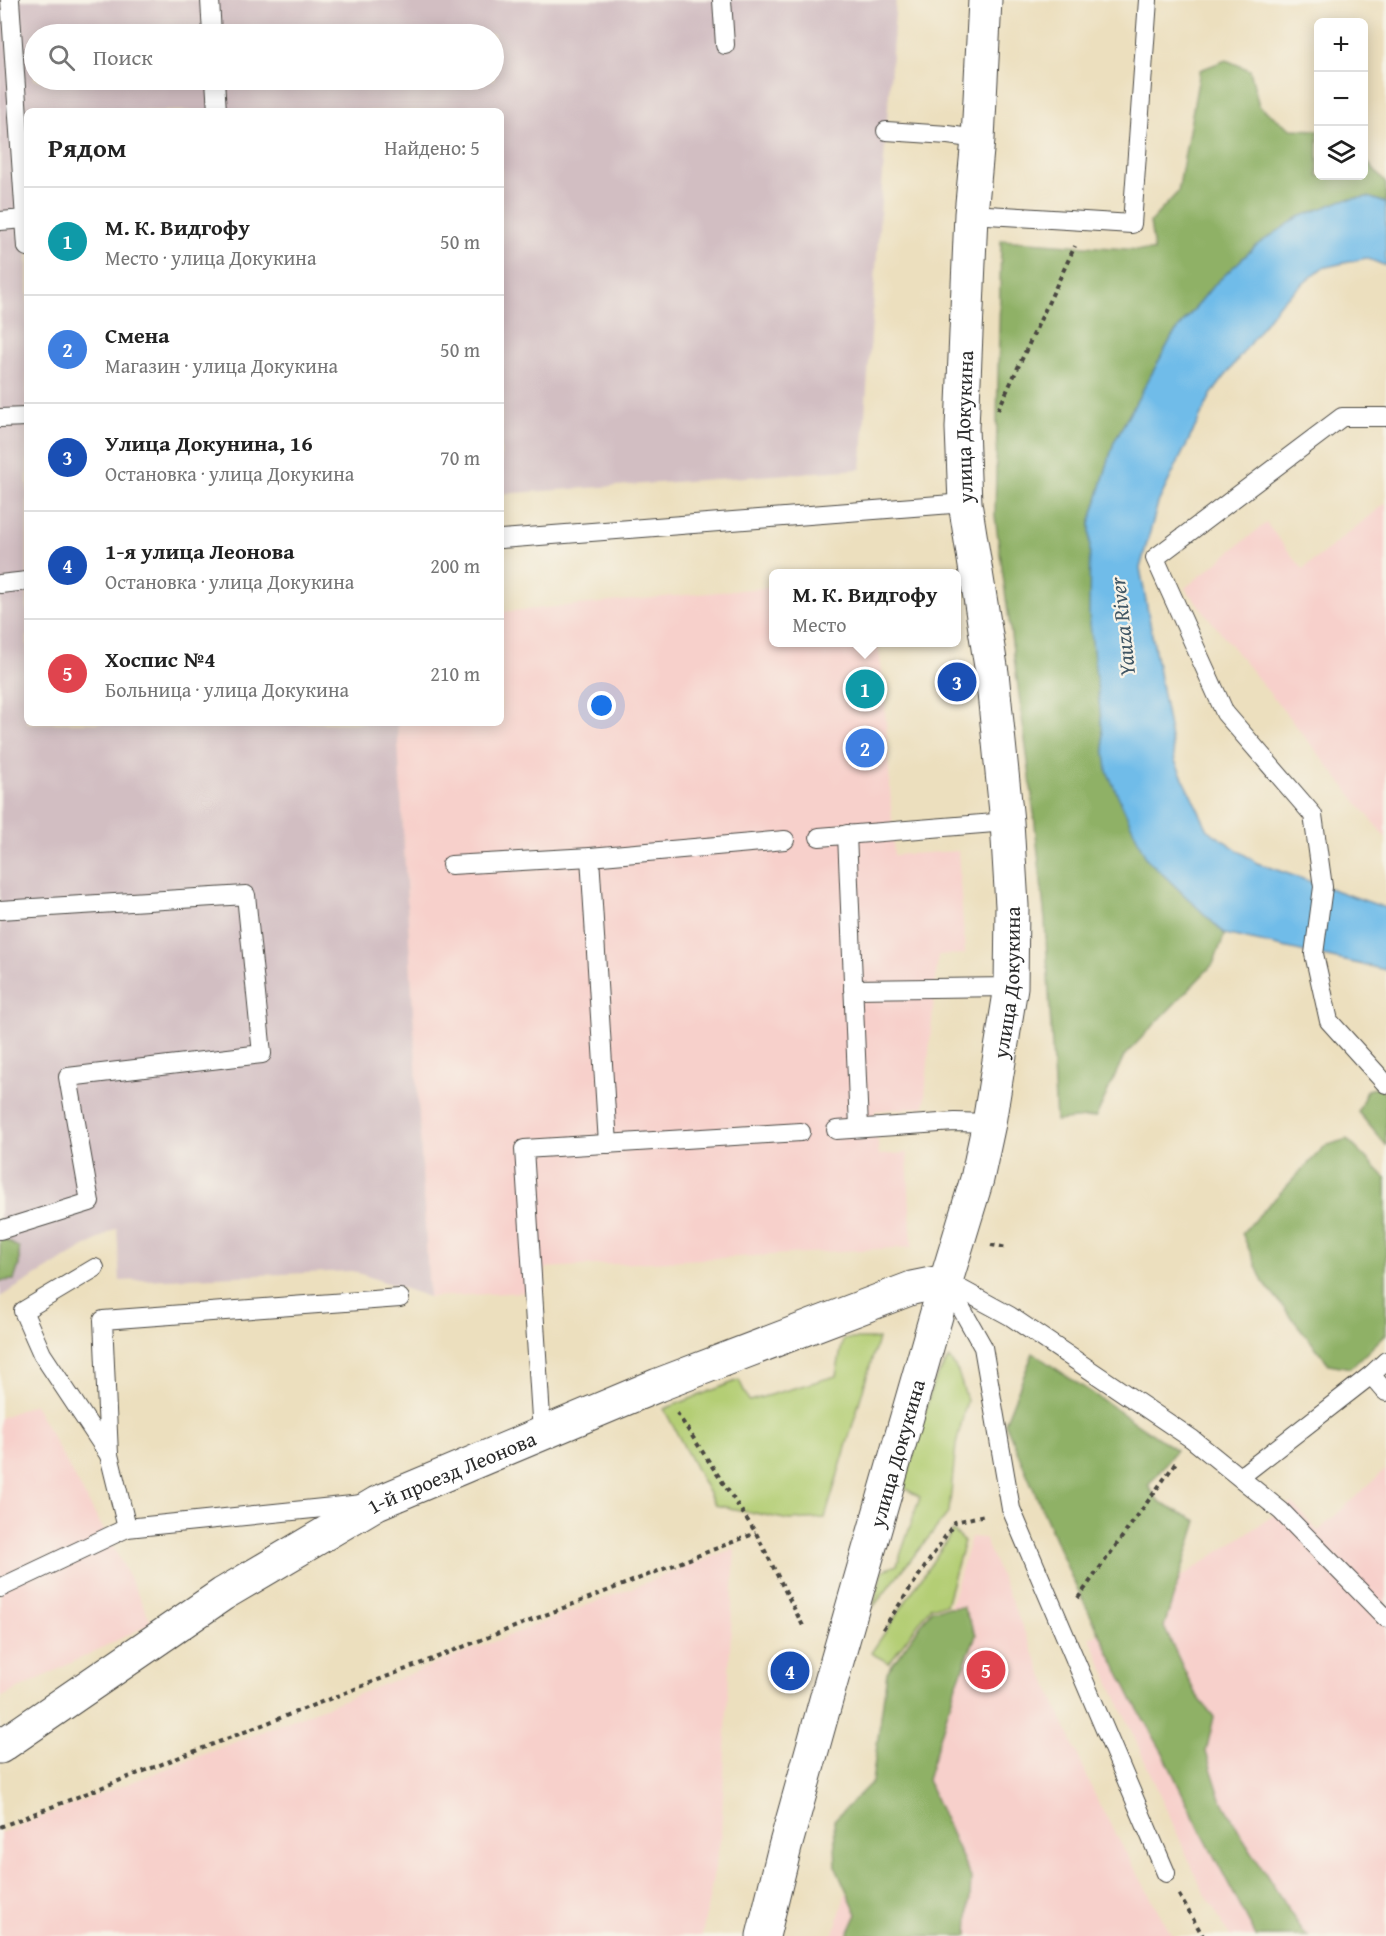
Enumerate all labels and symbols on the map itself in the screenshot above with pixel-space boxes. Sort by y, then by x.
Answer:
street label: улица Докукина [946,350,981,505]
water label: Yauza River [1101,575,1143,678]
pin: 3 [938,660,976,704]
pin: 1 [846,666,884,712]
your location [587,691,616,720]
pin: 2 [846,726,884,771]
street label: улица Докукина [984,906,1027,1062]
street label: улица Докукина [860,1375,933,1532]
street label: 1-й проезд Леонова [361,1423,541,1521]
pin: 4 [770,1648,810,1694]
pin: 5 [966,1648,1006,1692]

